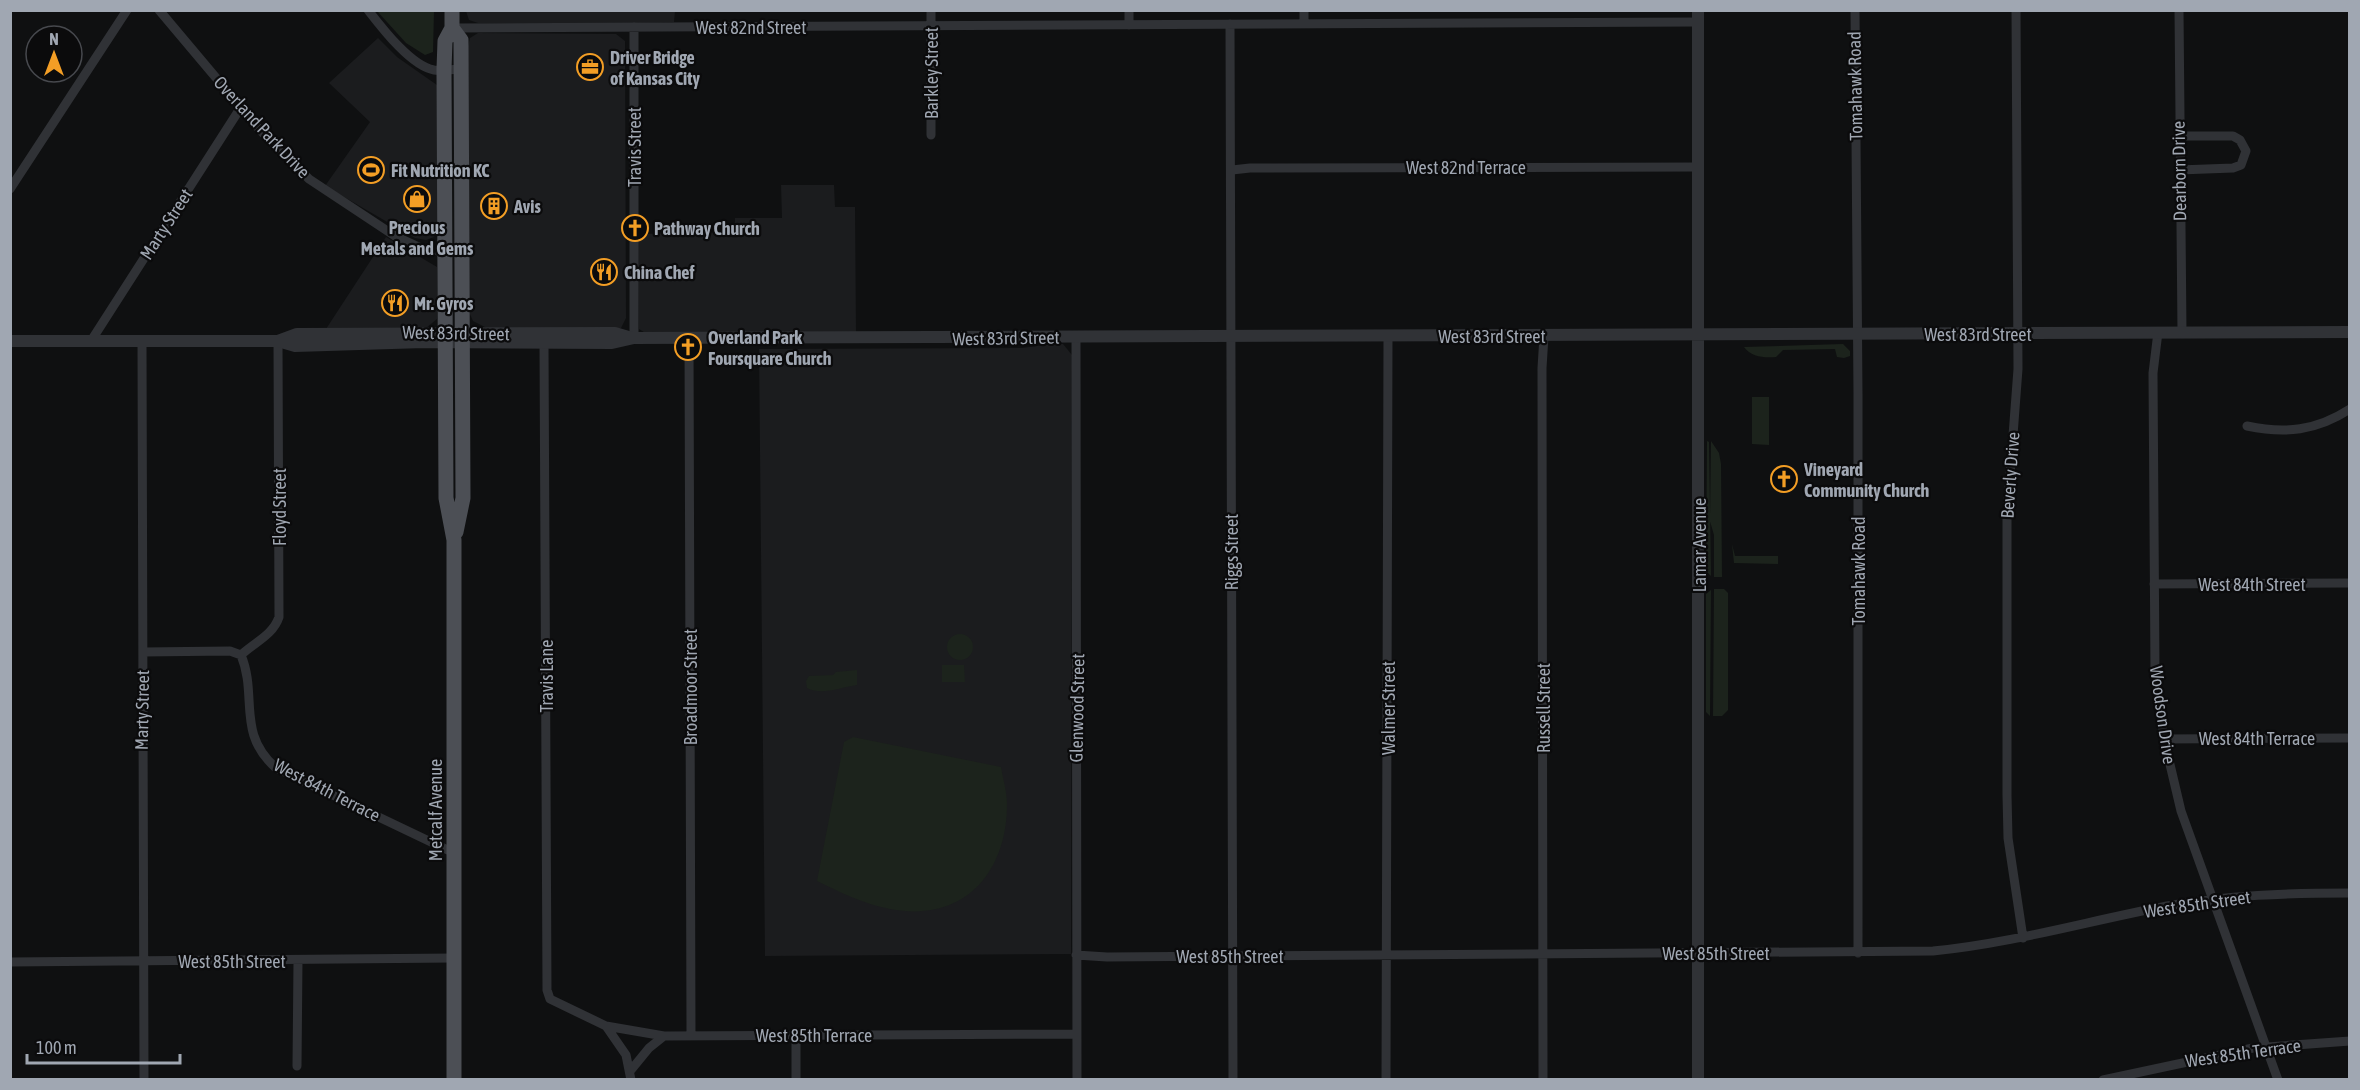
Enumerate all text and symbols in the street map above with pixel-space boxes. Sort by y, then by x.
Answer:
street label: West 82nd Street [696,17,806,38]
north arrow [24,24,84,84]
street label: Barkley Street [921,27,942,119]
text: N [49,30,59,48]
street label: Tomahawk Road [1844,31,1866,141]
place label: Driver Bridge of Kansas City [610,47,700,89]
office icon: Driver Bridge of Kansas City [575,52,605,82]
street label: Overland Park Drive [209,72,315,182]
street label: Travis Street [624,107,645,187]
street label: Dearborn Drive [2168,121,2190,221]
sports icon: Fit Nutrition KC [356,155,386,185]
street label: West 82nd Terrace [1406,157,1526,178]
place label: Fit Nutrition KC [391,160,489,181]
shop icon: Precious Metals and Gems [402,184,432,214]
street label: Marty Street [135,185,197,263]
building icon: Avis [479,191,509,221]
place label: Avis [513,196,541,217]
church icon: Pathway Church [620,213,650,243]
place label: Precious Metals and Gems [361,217,474,259]
place label: Pathway Church [654,218,760,239]
restaurant icon: China Chef [589,257,619,287]
place label: China Chef [624,262,696,283]
restaurant icon: Mr. Gyros [380,288,410,318]
place label: Mr. Gyros [414,293,474,314]
street label: West 83rd Street [402,322,510,344]
street label: West 83rd Street [1924,324,2032,345]
street label: West 83rd Street [1438,326,1546,347]
place label: Overland Park Foursquare Church [708,327,832,369]
street label: West 83rd Street [952,327,1060,349]
church icon: Overland Park Foursquare Church [673,332,703,362]
street label: Beverly Drive [1997,431,2023,519]
place label: Vineyard Community Church [1803,459,1930,501]
church icon: Vineyard Community Church [1769,464,1799,494]
street label: Floyd Street [269,468,290,546]
street label: Lamar Avenue [1689,498,1710,592]
street label: Riggs Street [1221,514,1242,590]
street label: Tomahawk Road [1848,516,1869,626]
street label: West 84th Street [2198,574,2306,595]
street label: Broadmoor Street [680,629,701,745]
street label: Travis Lane [536,640,557,712]
street label: Glenwood Street [1066,653,1088,763]
street label: Walmer Street [1378,661,1399,755]
street label: Russell Street [1533,663,1554,753]
street label: Woodson Drive [2146,665,2180,765]
street label: Marty Street [131,670,153,750]
street label: West 84th Terrace [2199,728,2315,749]
street label: West 84th Terrace [270,754,384,826]
street label: Metcalf Avenue [425,759,446,861]
street label: West 85th Street [2142,886,2252,922]
street label: West 85th Street [1662,943,1770,964]
street label: West 85th Street [1176,946,1284,967]
street label: West 85th Street [178,951,286,972]
street label: West 85th Terrace [756,1025,872,1046]
scale bar [27,1027,180,1065]
street label: West 85th Terrace [2184,1034,2302,1072]
text: 100 m [36,1037,77,1058]

